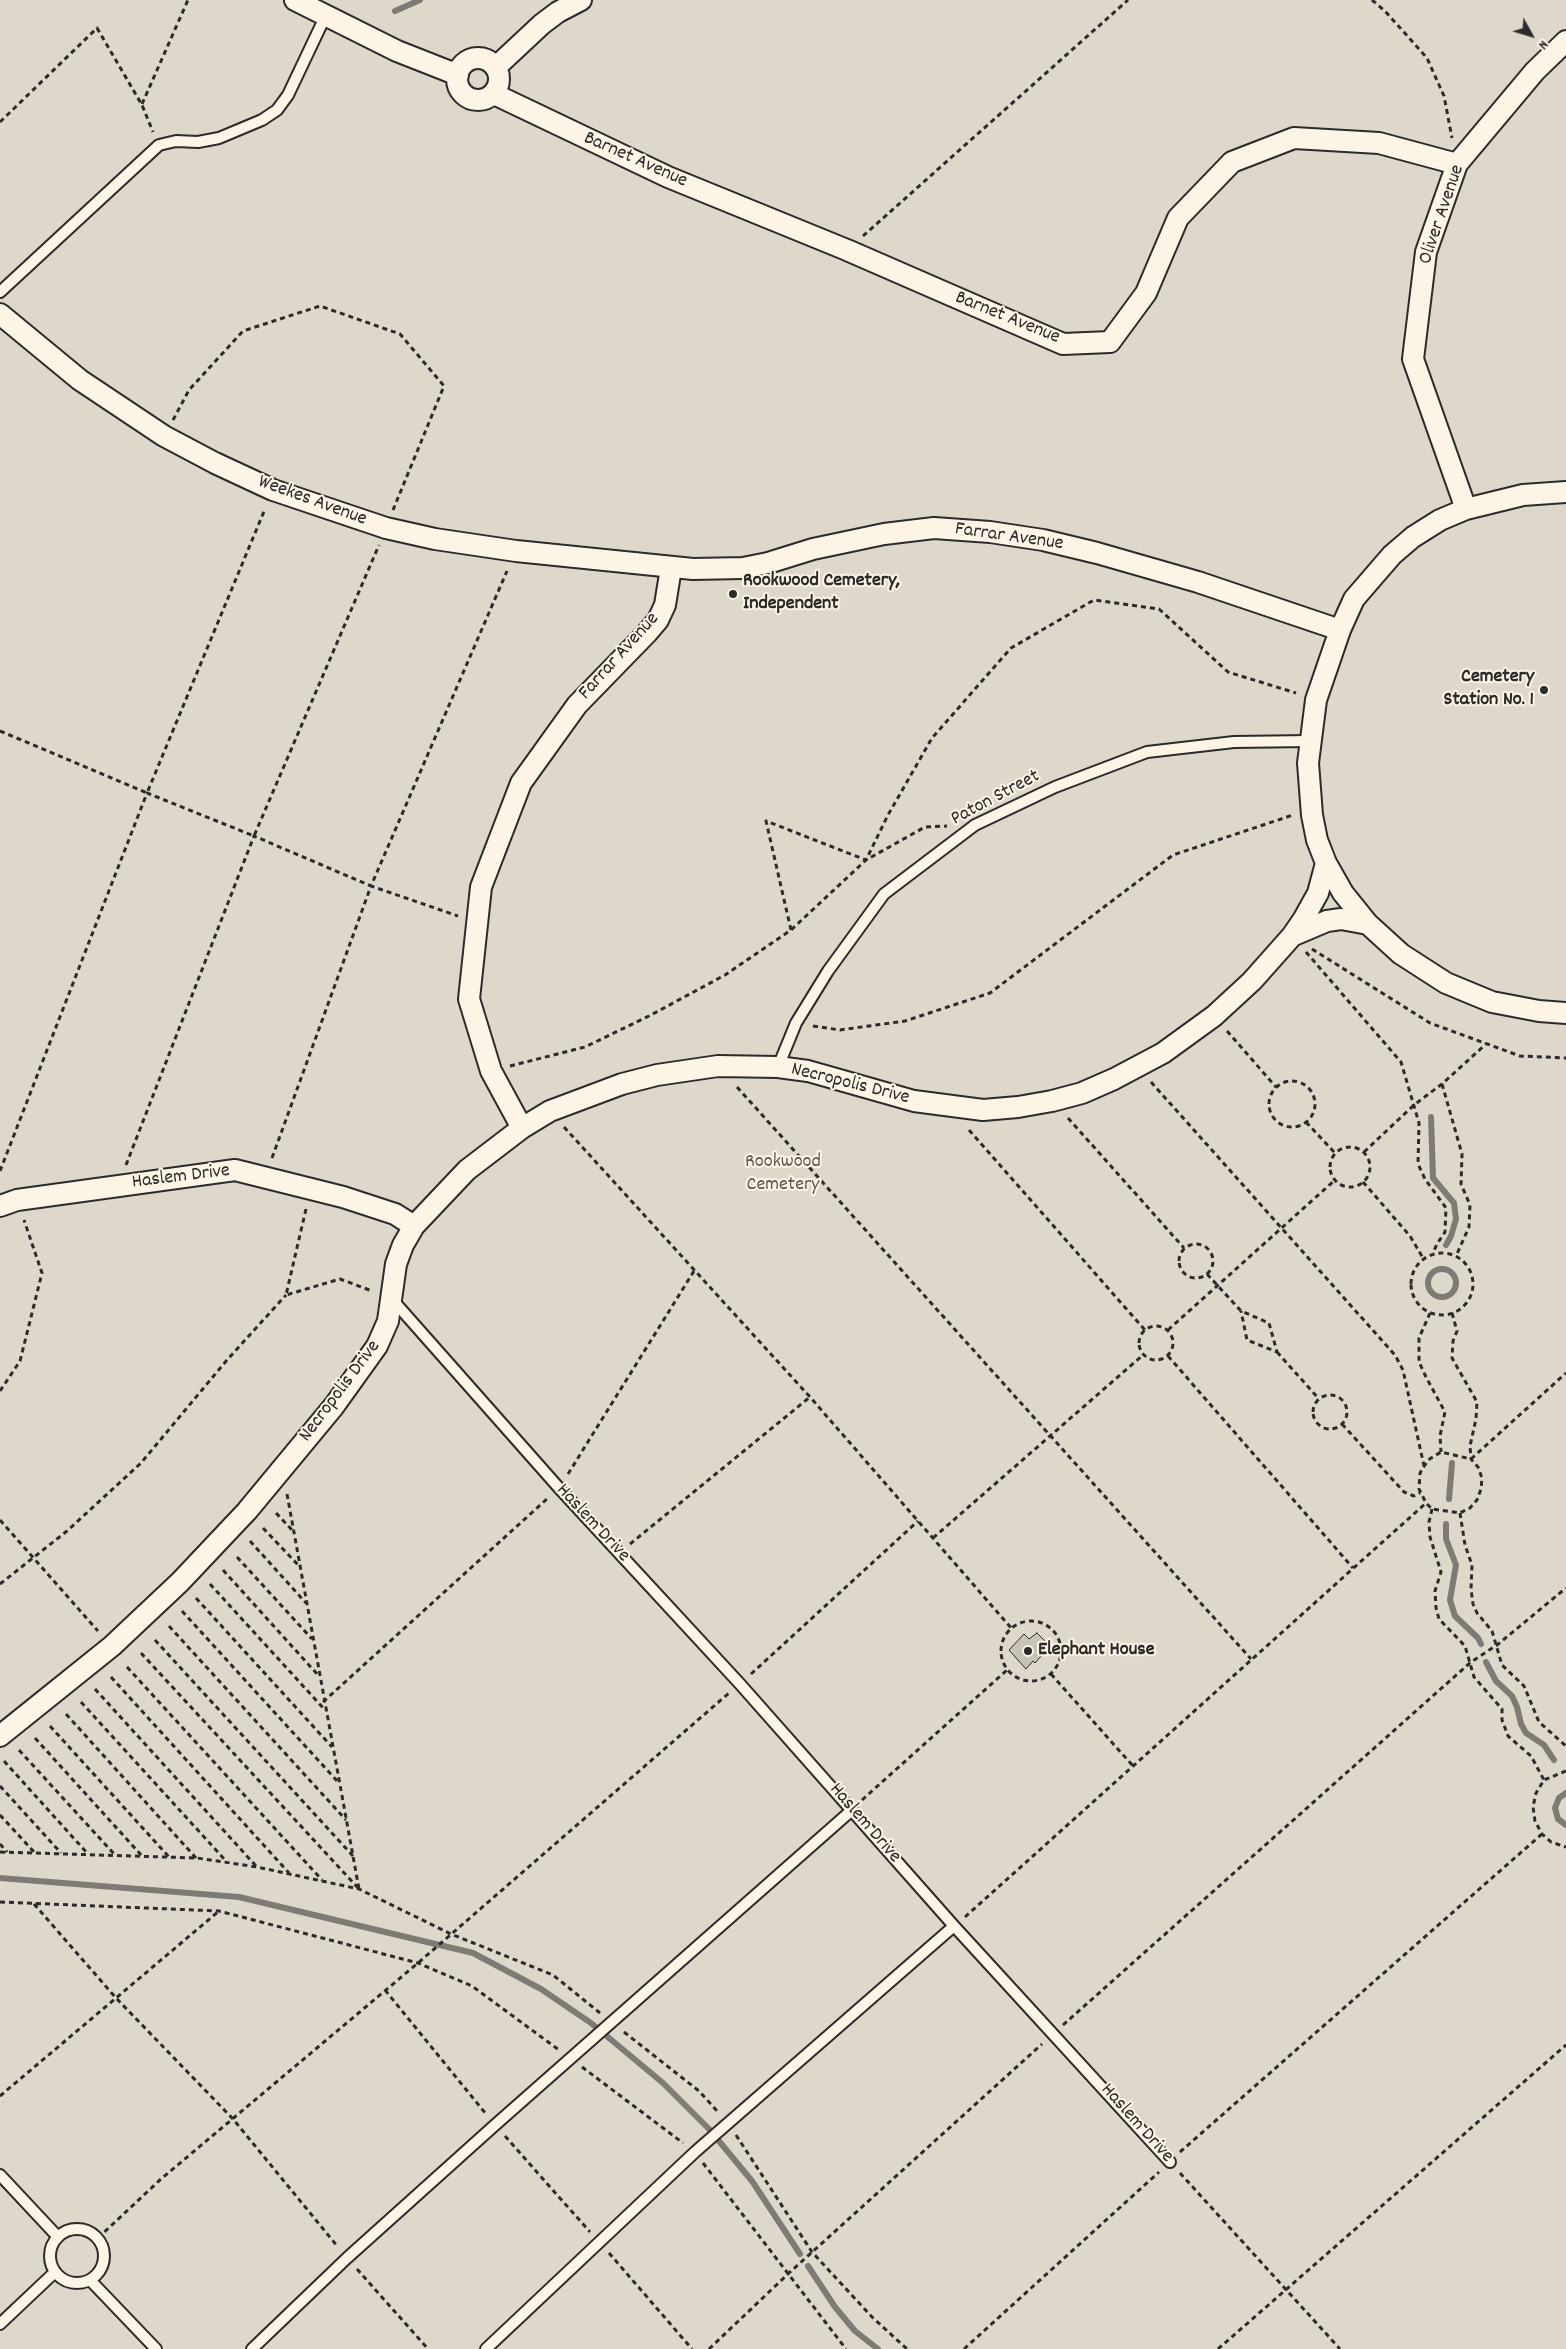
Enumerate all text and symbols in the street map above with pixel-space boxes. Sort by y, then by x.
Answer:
north arrow [1506,10,1556,60]
text: N [1533,35,1553,53]
street label: Barnet Avenue [579,127,691,195]
street label: Oliver Avenue [1415,162,1471,268]
street label: Barnet Avenue [951,287,1063,351]
street label: Weekes Avenue [254,471,370,533]
street label: Farrar Avenue [953,519,1065,557]
place label: Rookwood Cemetery, Independent [743,570,900,617]
marker: Rookwood Cemetery, Independent [727,588,739,600]
street label: Farrar Avenue [575,608,665,706]
place label: Cemetery Station No. 1 [1444,666,1534,713]
marker: Cemetery Station No. 1 [1538,684,1550,696]
street label: Paton Street [947,766,1045,832]
street label: Necropolis Drive [788,1059,912,1111]
park label: Rookwood Cemetery [745,1151,821,1198]
street label: Haslem Drive [131,1160,231,1196]
street label: Necropolis Drive [295,1336,387,1448]
street label: Haslem Drive [550,1480,634,1568]
place label: Elephant House [1038,1639,1155,1663]
marker: Elephant House [1022,1645,1034,1657]
street label: Haslem Drive [823,1779,905,1869]
street label: Haslem Drive [1094,2079,1178,2169]

